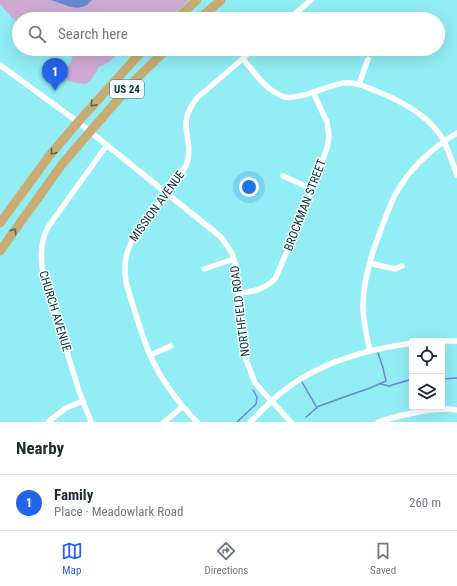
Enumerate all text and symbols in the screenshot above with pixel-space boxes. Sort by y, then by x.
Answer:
search box [12,12,445,56]
icon: search [26,23,48,45]
text: Search here [58,25,128,43]
pin: 1 [42,58,68,91]
road number: US 24 [110,80,144,98]
one-way arrow [91,100,98,107]
one-way arrow [50,147,57,154]
street label: BROCKMAN STREET [281,157,329,253]
street label: MISSION AVENUE [127,168,187,244]
your location [239,177,259,197]
one-way arrow [9,229,16,236]
street label: NORTHFIELD ROAD [227,265,253,357]
street label: CHURCH AVENUE [36,269,74,353]
map controls [409,338,445,410]
button: locate [409,338,445,374]
button: layers [409,374,445,410]
text: Nearby [16,438,64,458]
text: Family [54,486,93,504]
text: 1 [26,495,32,510]
text: 260 m [409,495,441,510]
text: Place · Meadowlark Road [54,504,183,519]
tab: Map [61,540,83,577]
tab: Directions [204,540,248,577]
tab: Saved [370,540,396,577]

